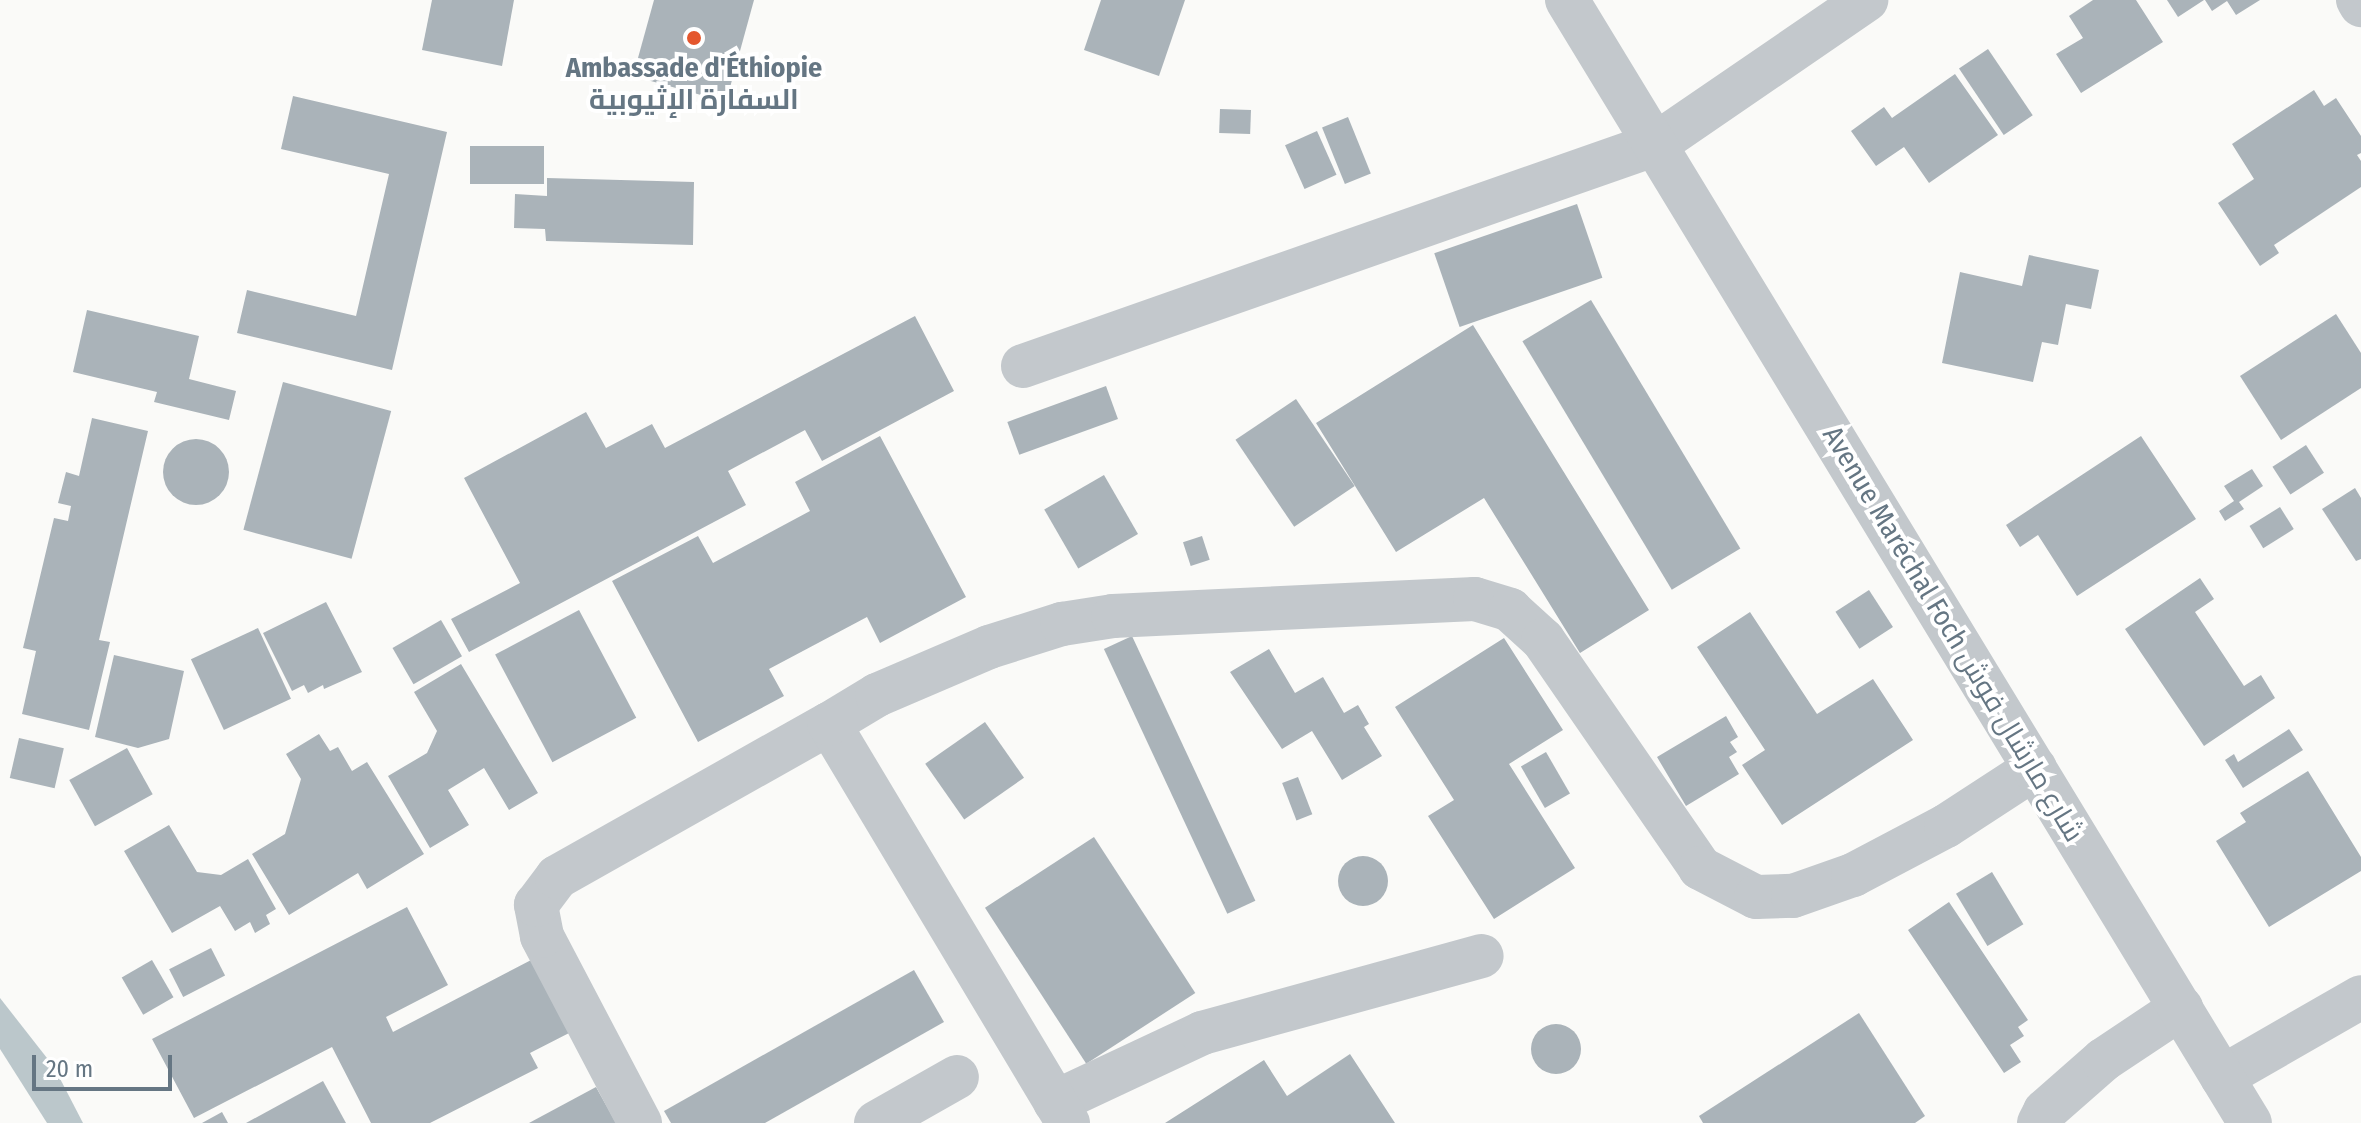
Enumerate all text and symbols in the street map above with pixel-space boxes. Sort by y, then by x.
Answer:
marker: Ambassade d'Éthiopie السفارة الإثيوبية [685,29,703,47]
place label: Ambassade d'Éthiopie السفارة الإثيوبية [566,51,822,117]
street label: Avenue Maréchal Foch شارع مارشال فوش [1815,420,2091,848]
scale bar [36,1039,176,1089]
text: 20 m [46,1055,93,1083]

